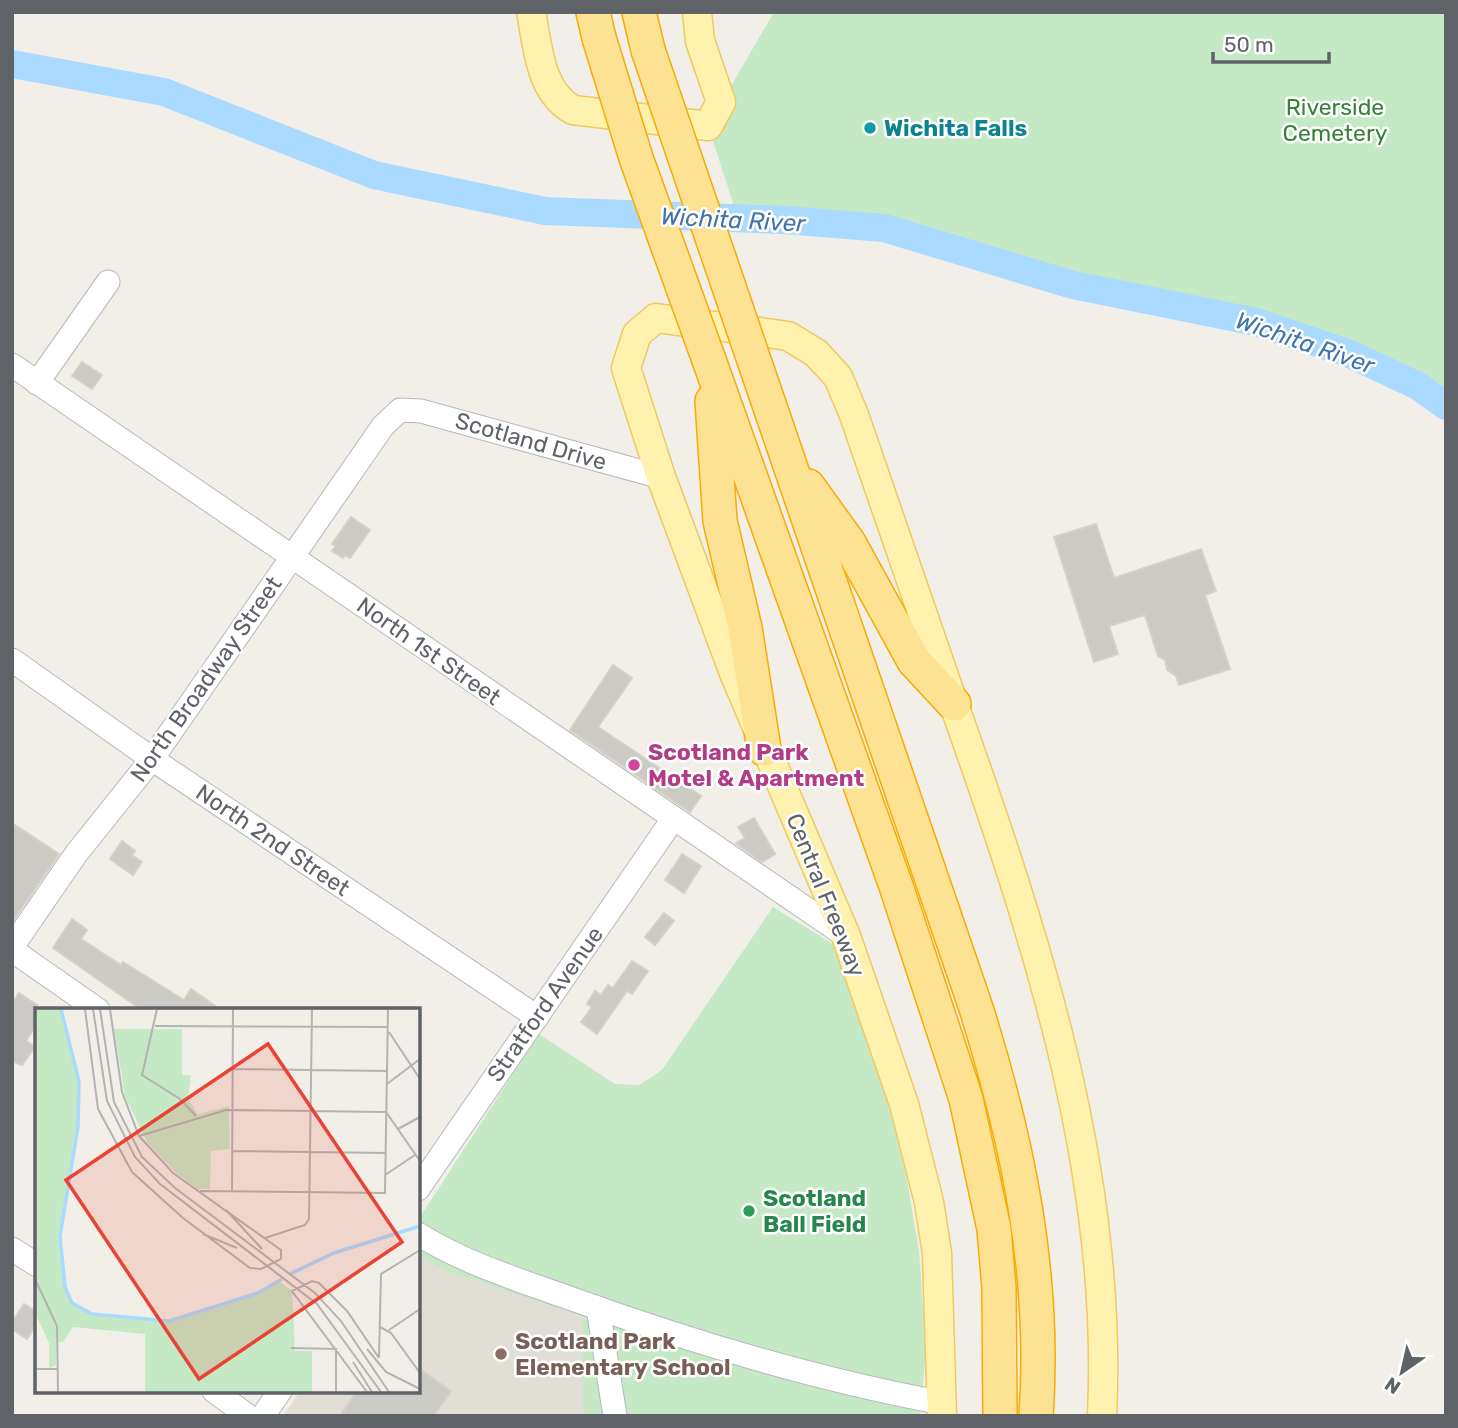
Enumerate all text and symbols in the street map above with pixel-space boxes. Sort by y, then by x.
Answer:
scale bar [1213,21,1328,65]
text: 50 m [1224,32,1274,57]
park label: Riverside Cemetery [1283,93,1388,147]
place label: Wichita Falls [884,114,1027,142]
marker: Wichita Falls [862,120,878,136]
water label: Wichita River [660,202,807,238]
water label: Wichita River [1232,306,1379,380]
street label: Scotland Drive [452,406,610,476]
street label: North Broadway Street [124,571,288,787]
street label: North 1st Street [352,591,506,711]
place label: Scotland Park Motel & Apartment [648,738,864,792]
marker: Scotland Park Motel & Apartment [626,757,642,773]
street label: North 2nd Street [191,778,355,902]
street label: Central Freeway [780,809,872,981]
street label: Stratford Avenue [481,921,609,1087]
inset map [35,1008,420,1393]
place label: Scotland Ball Field [763,1184,866,1238]
marker: Scotland Ball Field [741,1203,757,1219]
place label: Scotland Park Elementary School [515,1327,731,1381]
north arrow [1367,1337,1437,1407]
marker: Scotland Park Elementary School [493,1346,509,1362]
text: N [1381,1372,1405,1399]

